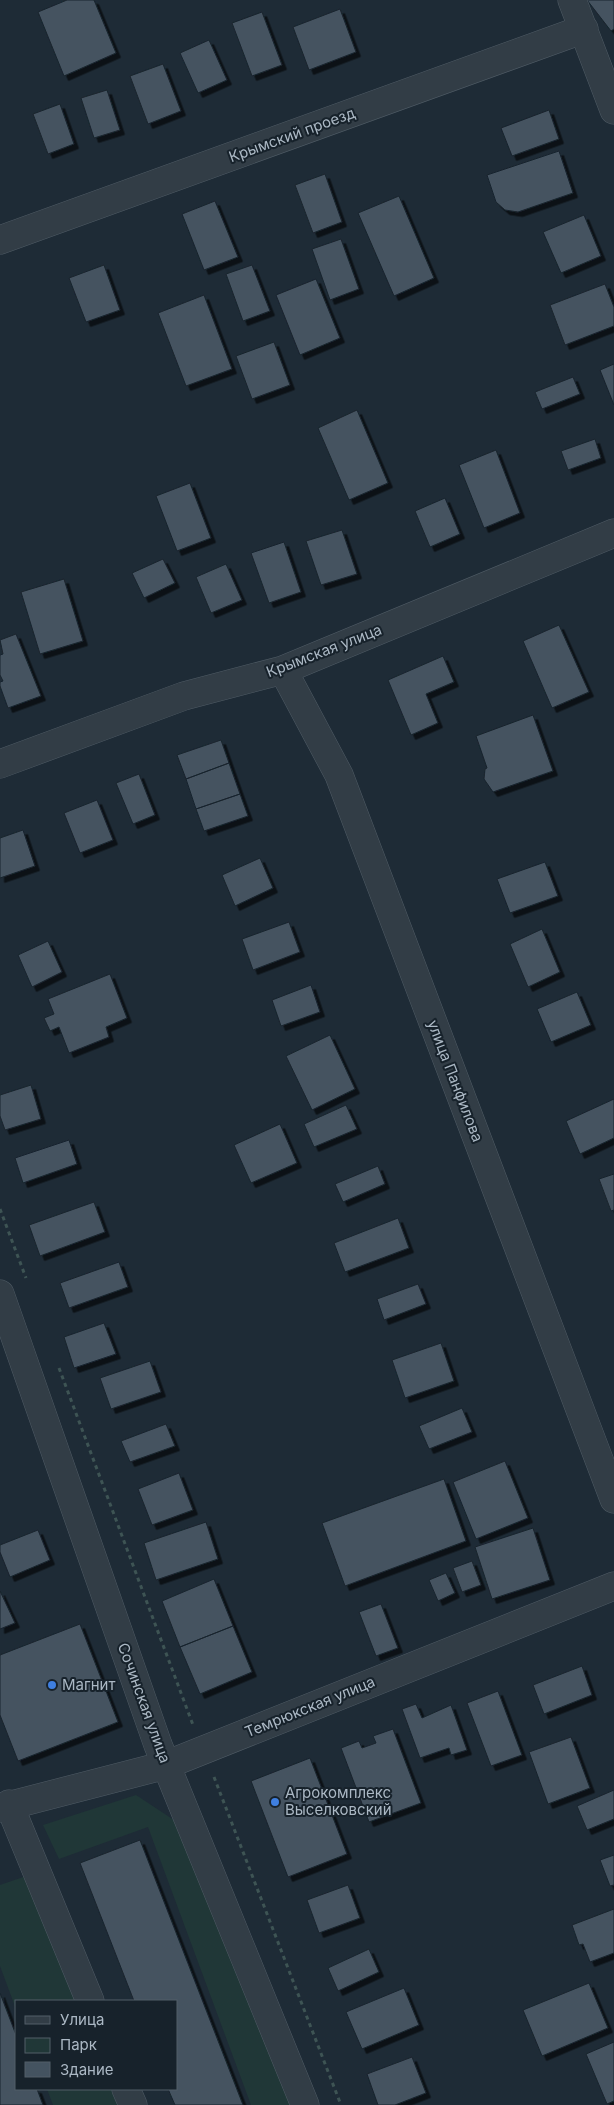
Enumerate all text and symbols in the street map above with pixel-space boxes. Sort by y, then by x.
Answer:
street label: Крымский проезд [226,103,358,166]
street label: Крымская улица [263,620,384,681]
street label: улица Панфилова [423,1017,487,1144]
street label: Сочинская улица [114,1640,175,1766]
street label: Темрюкская улица [242,1672,378,1741]
place label: Магнит [62,1675,115,1694]
marker: Магнит [46,1679,58,1691]
place label: Агрокомплекс Выселковский [285,1783,392,1819]
marker: Агрокомплекс Выселковский [269,1796,281,1808]
legend [15,2000,178,2090]
text: Улица [60,2010,104,2029]
text: Парк [60,2035,97,2054]
text: Здание [60,2060,114,2079]

